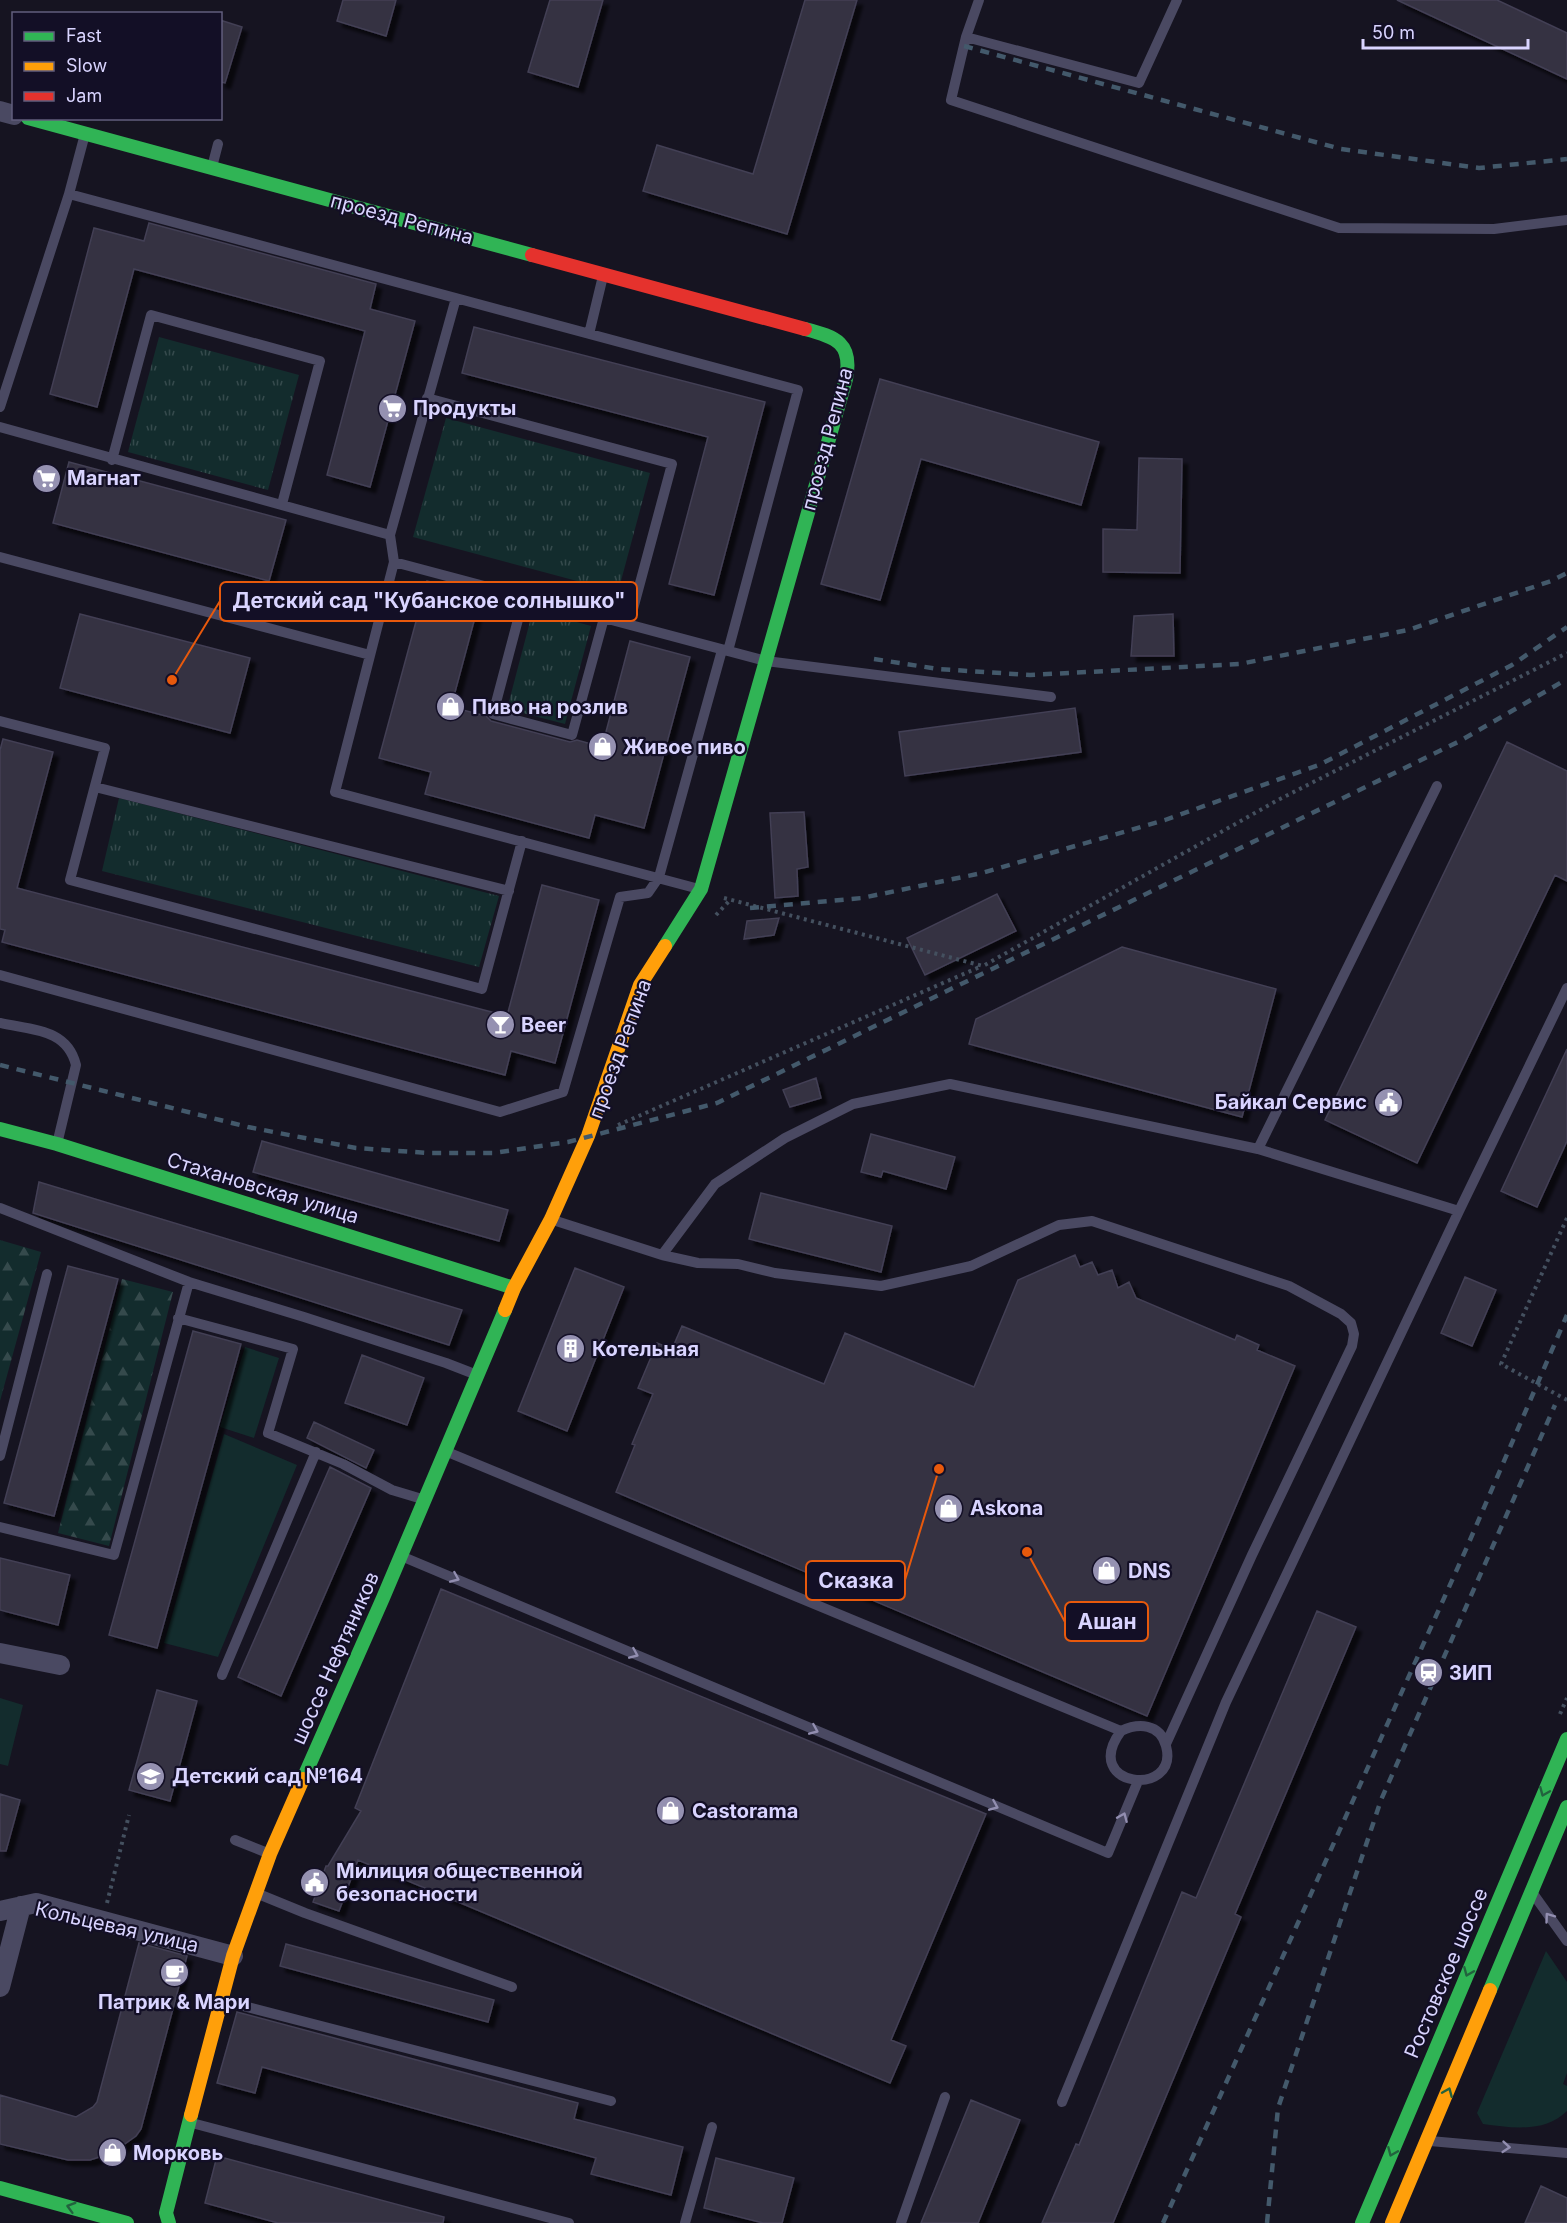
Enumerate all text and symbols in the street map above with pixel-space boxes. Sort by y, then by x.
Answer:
legend [12,12,222,120]
scale bar [1363,12,1528,50]
text: 50 m [1372,22,1415,43]
text: Fast [66,25,102,46]
text: Slow [66,55,107,76]
text: Jam [66,85,102,106]
street label: проезд Репина [328,188,476,250]
street label: проезд Репина [796,365,858,513]
supermarket icon: Продукты [376,392,408,424]
place label: Продукты [413,396,516,420]
supermarket icon: Магнат [30,462,62,494]
place label: Магнат [67,466,141,490]
callout: Детский сад "Кубанское солнышко" [220,582,637,621]
text: Детский сад "Кубанское солнышко" [232,588,626,613]
shop icon: Пиво на розлив [435,691,467,723]
place label: Пиво на розлив [472,695,628,719]
shop icon: Живое пиво [586,731,618,763]
place label: Живое пиво [623,735,746,759]
street label: проезд Репина [584,976,656,1122]
bar icon: Beer [484,1009,516,1041]
place label: Beer [521,1013,566,1037]
public building icon: Байкал Сервис [1372,1086,1404,1118]
place label: Байкал Сервис [1215,1090,1367,1114]
street label: Стахановская улица [164,1147,362,1229]
building icon: Котельная [555,1333,587,1365]
place label: Котельная [592,1337,699,1361]
shop icon: Askona [933,1492,965,1524]
place label: Askona [970,1496,1043,1520]
shop icon: DNS [1091,1555,1123,1587]
place label: DNS [1128,1559,1171,1583]
callout: Сказка [806,1561,905,1600]
street label: шоссе Нефтяников [286,1568,384,1748]
text: Сказка [818,1568,894,1593]
one-way arrow [449,1571,460,1583]
callout: Ашан [1065,1602,1148,1641]
text: Ашан [1077,1609,1137,1634]
one-way arrow [628,1647,639,1659]
station icon: ЗИП [1412,1657,1444,1689]
place label: ЗИП [1449,1661,1492,1685]
one-way arrow [808,1723,819,1735]
school or university icon: Детский сад №164 [135,1760,167,1792]
place label: Детский сад №164 [172,1764,363,1788]
one-way arrow [1539,1786,1551,1797]
shop icon: Castorama [655,1795,687,1827]
place label: Castorama [692,1799,798,1823]
one-way arrow [987,1799,998,1811]
one-way arrow [1116,1812,1128,1823]
place label: Милиция общественной безопасности [336,1859,583,1906]
public building icon: Милиция общественной безопасности [299,1867,331,1899]
street label: Ростовское шоссе [1399,1884,1493,2062]
street label: Кольцевая улица [33,1897,201,1957]
one-way arrow [1545,1912,1556,1923]
cafe icon: Патрик & Мари [158,1956,190,1988]
one-way arrow [1463,1966,1475,1977]
place label: Патрик & Мари [98,1990,250,2014]
one-way arrow [1441,2087,1453,2098]
shop icon: Морковь [96,2137,128,2169]
place label: Морковь [133,2141,223,2165]
one-way arrow [1502,2141,1511,2154]
one-way arrow [1387,2145,1399,2156]
one-way arrow [66,2202,76,2215]

